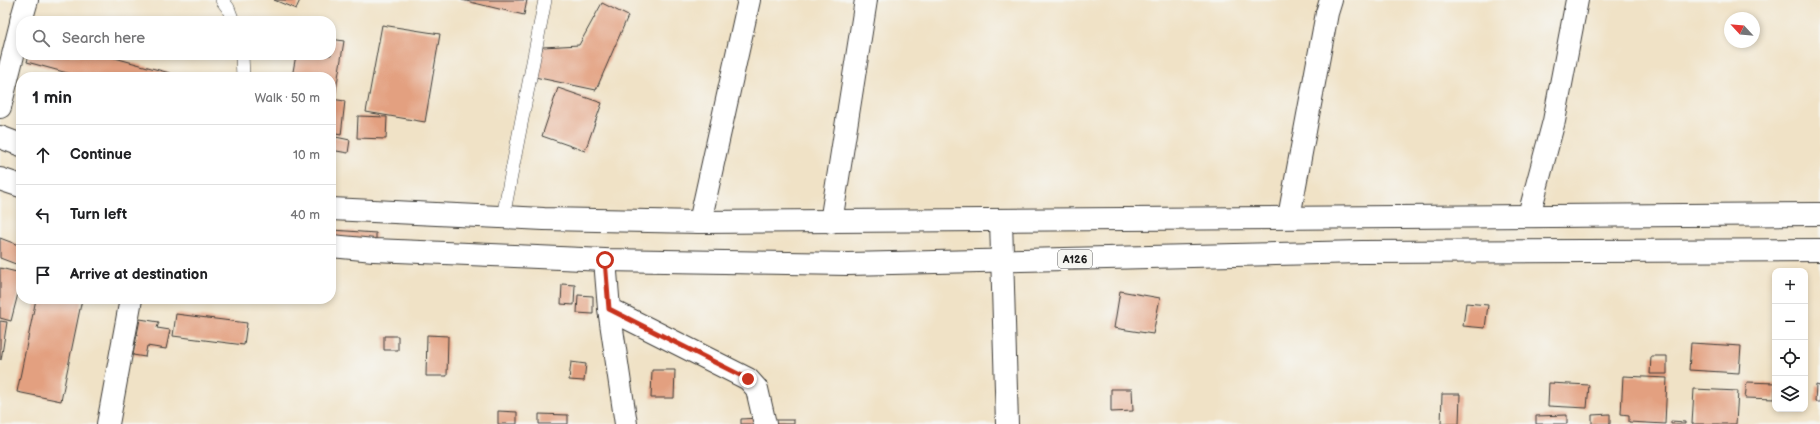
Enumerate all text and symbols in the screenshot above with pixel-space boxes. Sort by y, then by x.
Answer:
north arrow [1724,12,1760,48]
search box [16,16,336,60]
icon: search [30,27,52,49]
text: Search here [62,29,145,48]
text: 1 min [32,88,72,108]
text: Walk · 50 m [254,90,320,106]
icon: ahead [32,144,54,166]
text: Continue [70,145,132,164]
text: 10 m [293,147,320,163]
icon: left [32,204,54,226]
text: Turn left [70,205,127,224]
text: 40 m [290,207,320,223]
road number: A126 [1058,250,1092,268]
route start [596,251,614,269]
icon: arrive [32,264,54,286]
text: Arrive at destination [70,265,208,284]
map controls [1772,268,1808,412]
button: + [1772,268,1808,304]
button: − [1772,304,1808,340]
button: locate [1772,340,1808,376]
route end [739,370,757,388]
button: layers [1772,376,1808,412]

